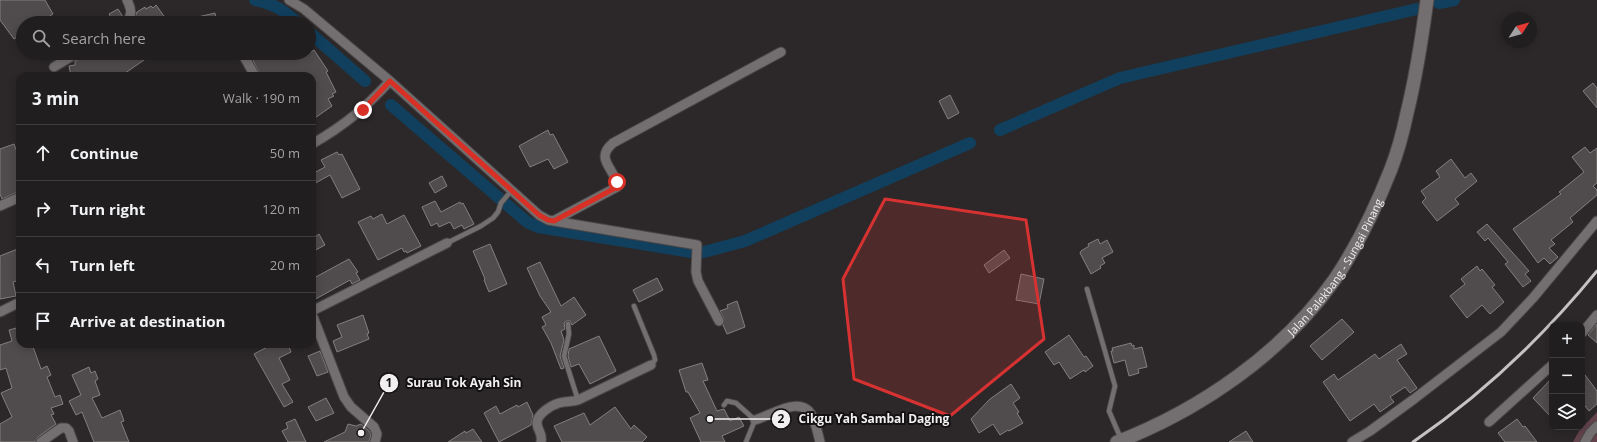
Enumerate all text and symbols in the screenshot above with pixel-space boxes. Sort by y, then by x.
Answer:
north arrow [1501,12,1537,48]
search box [16,16,316,60]
icon: search [30,27,52,49]
text: Search here [62,28,146,48]
text: 3 min [32,87,79,110]
text: Walk · 190 m [223,89,300,107]
route end [354,101,372,119]
icon: ahead [32,142,54,164]
text: Continue [70,143,138,163]
text: 50 m [270,144,300,162]
route start [608,173,626,191]
street label: Jalan Palekbang - Sungai Pinang [1283,196,1385,339]
icon: right [32,198,54,220]
text: Turn right [70,199,145,219]
text: 120 m [262,200,300,218]
icon: left [32,254,54,276]
text: Turn left [70,255,135,275]
text: 20 m [270,256,300,274]
icon: arrive [32,310,54,332]
text: Arrive at destination [70,311,225,331]
map controls [1549,322,1585,430]
button: + [1549,322,1585,358]
button: − [1549,358,1585,394]
callout: Surau Tok Ayah Sin [379,371,530,395]
text: 1 [386,374,392,391]
text: Surau Tok Ayah Sin [407,374,521,391]
button: layers [1549,394,1585,430]
callout: Cikgu Yah Sambal Daging [771,407,957,431]
text: 2 [778,410,785,427]
text: Cikgu Yah Sambal Daging [799,410,950,427]

